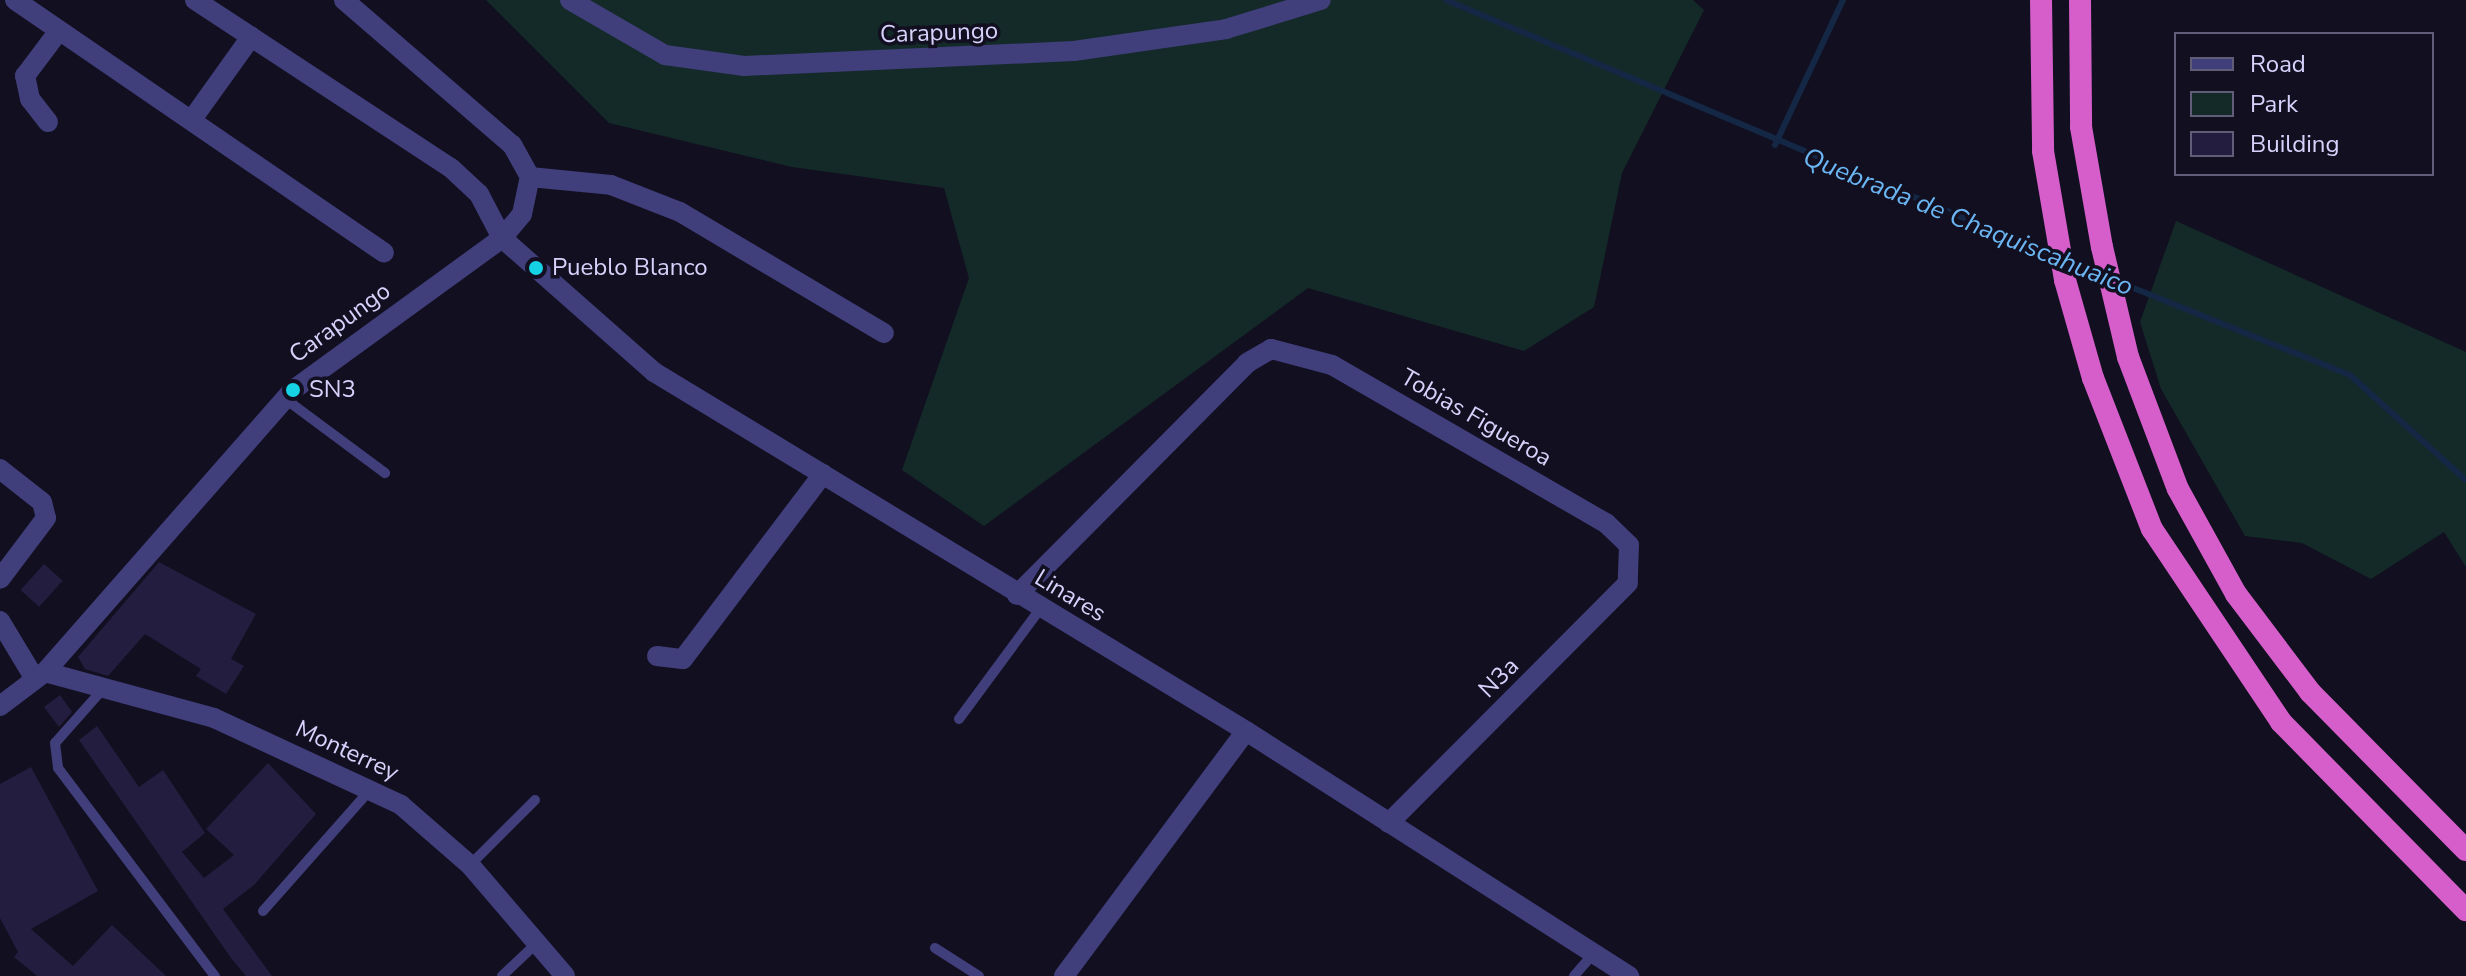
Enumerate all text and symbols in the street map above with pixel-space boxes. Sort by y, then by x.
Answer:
street label: Carapungo [879,17,999,49]
legend [2174,32,2434,176]
text: Road [2250,48,2306,80]
text: Park [2250,88,2298,120]
text: Building [2250,128,2340,160]
water label: Quebrada de Chaquiscahuaico [1798,141,2138,303]
place label: Pueblo Blanco [552,254,708,282]
marker: Pueblo Blanco [527,259,545,277]
street label: Carapungo [284,277,396,369]
street label: Tobias Figueroa [1395,363,1557,473]
place label: SN3 [309,376,356,404]
marker: SN3 [284,381,302,399]
street label: Linares [1029,564,1111,628]
street label: N3a [1473,652,1525,704]
street label: Monterrey [291,715,403,787]

